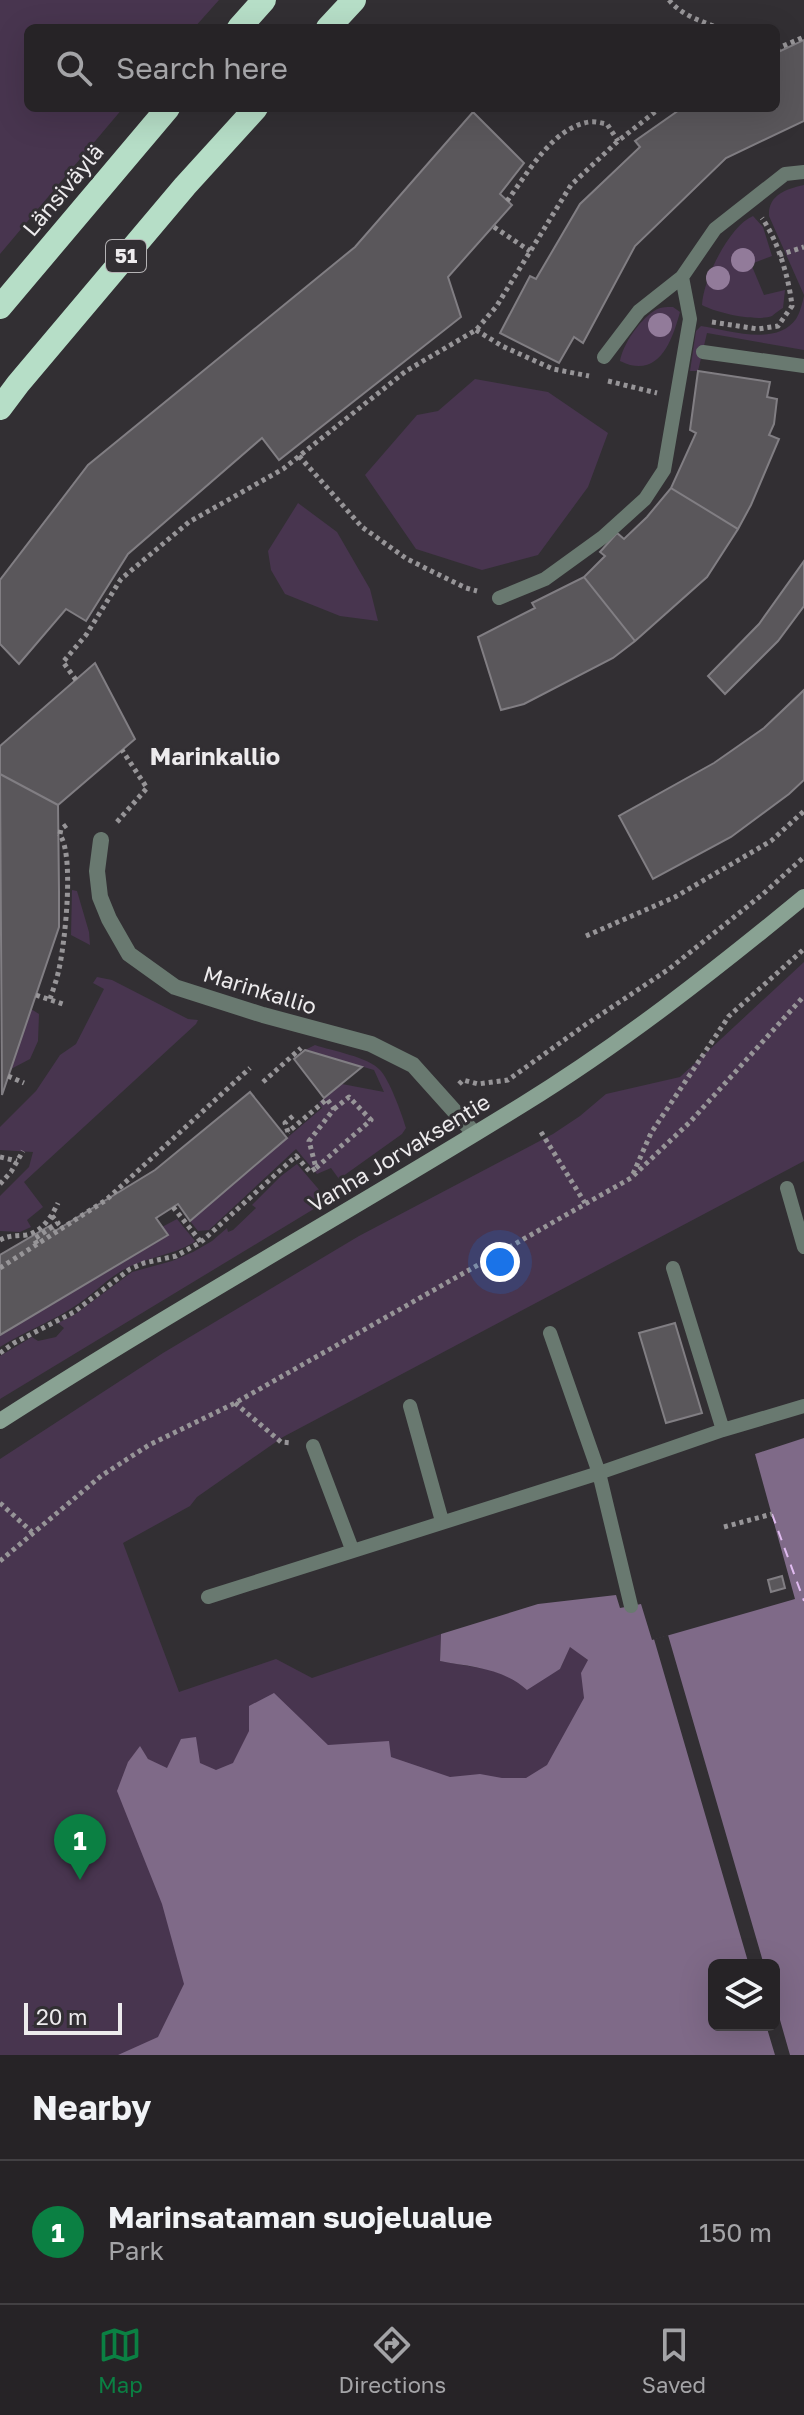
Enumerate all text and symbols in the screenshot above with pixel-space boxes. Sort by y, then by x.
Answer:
search box [24,24,780,112]
icon: search [52,46,96,90]
text: Search here [116,50,288,86]
street label: Länsiväylä [16,138,109,241]
road number: 51 [106,240,146,272]
district label: Marinkallio [150,741,280,770]
street label: Marinkallio [200,959,320,1020]
street label: Vanha Jorvaksentie [303,1088,494,1218]
your location [480,1242,520,1282]
pin: 1 [54,1814,106,1880]
map controls [708,1959,780,2031]
button: layers [708,1959,780,2031]
scale bar [24,1999,122,2035]
text: 20 m [36,2003,87,2030]
text: Nearby [32,2087,152,2127]
text: Marinsataman suojelualue [108,2199,493,2235]
text: 1 [51,2217,65,2248]
text: 150 m [699,2217,772,2248]
text: Park [108,2235,164,2266]
tab: Map [98,2323,143,2398]
tab: Directions [339,2323,446,2398]
tab: Saved [642,2323,706,2398]

